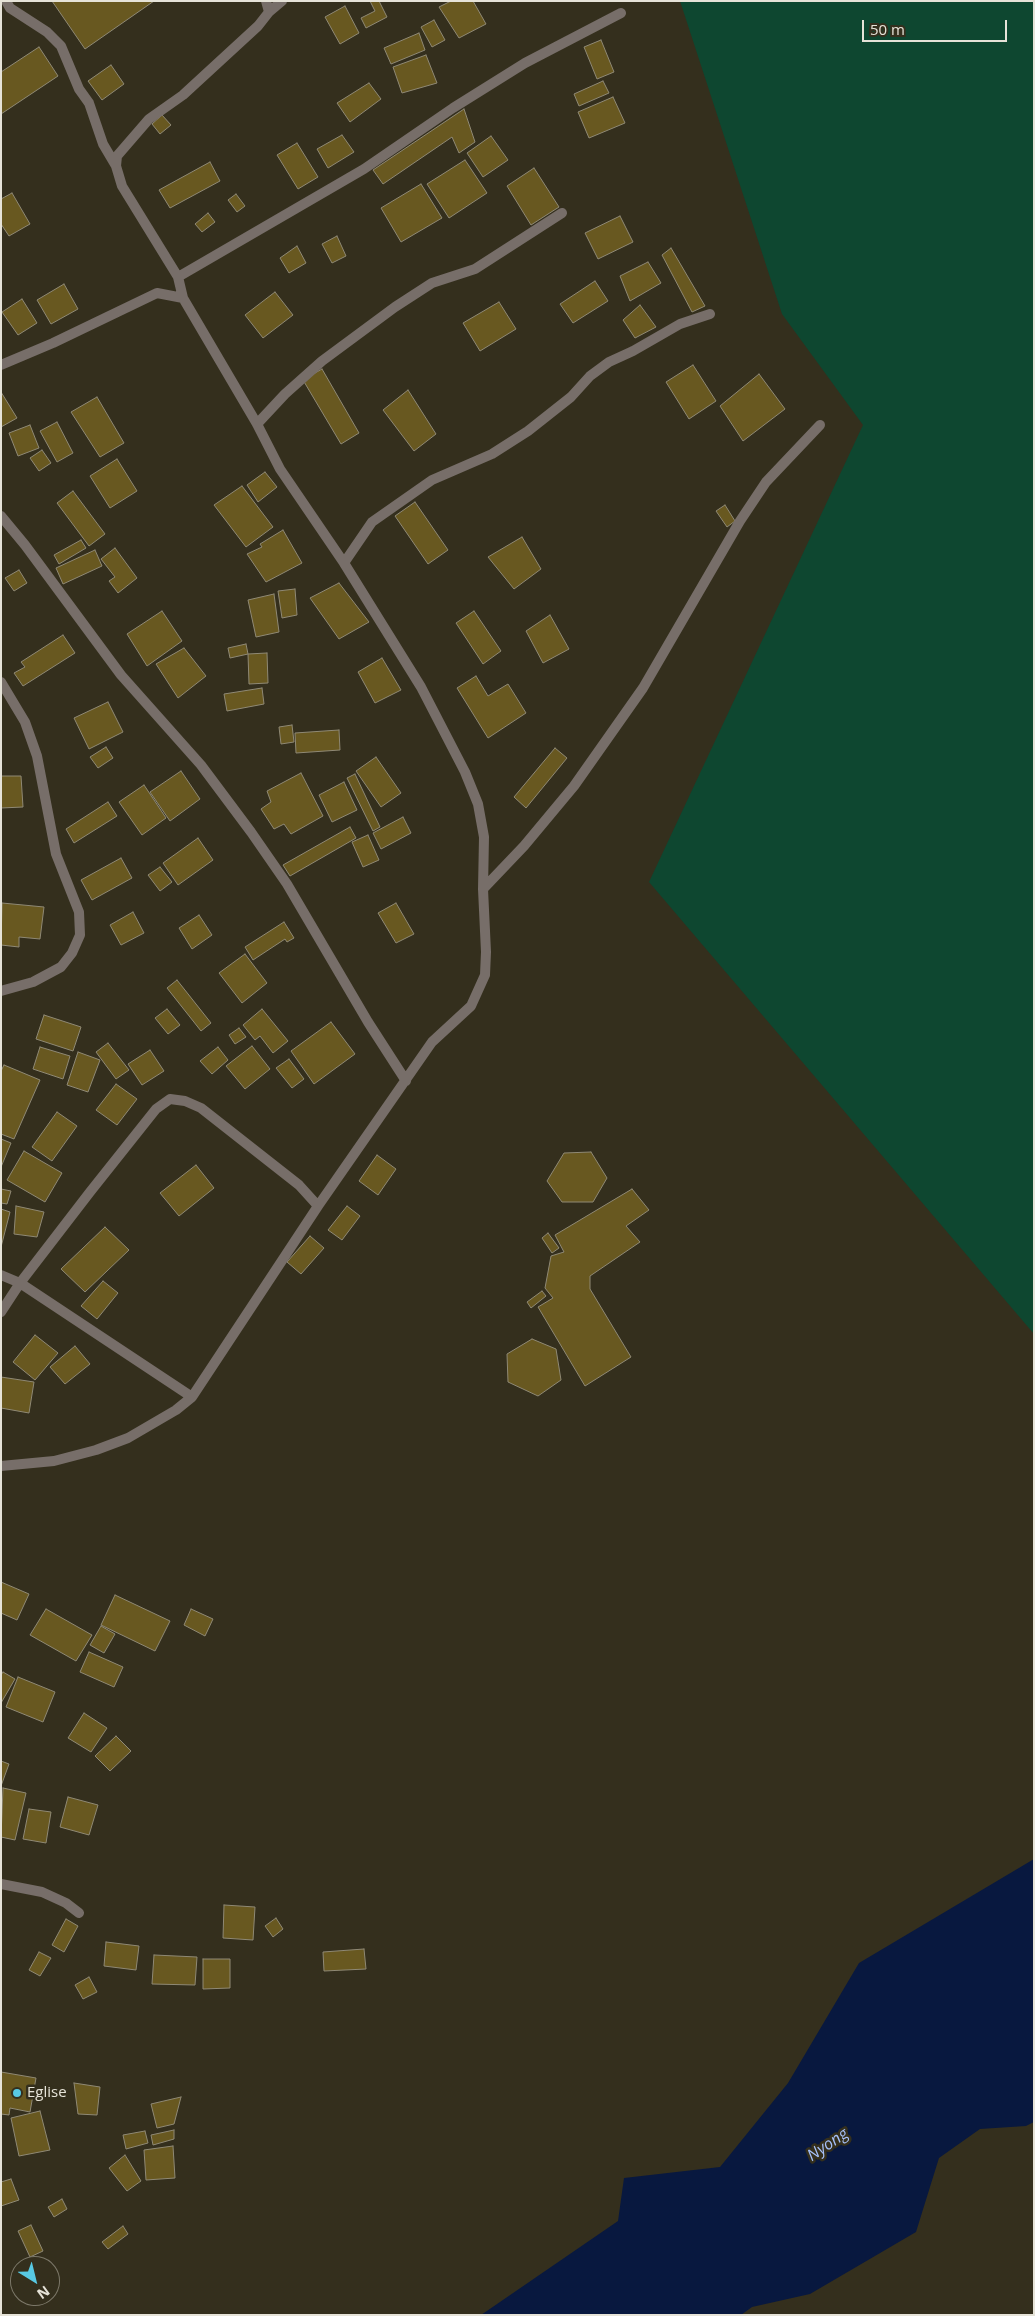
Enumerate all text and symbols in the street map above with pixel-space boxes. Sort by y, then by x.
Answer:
scale bar [865,10,1010,42]
text: 50 m [870,19,905,39]
place label: Eglise [27,2084,67,2102]
marker: Eglise [11,2087,23,2099]
water label: Nyong [804,2124,852,2166]
north arrow [10,2256,60,2306]
text: N [33,2282,54,2304]

